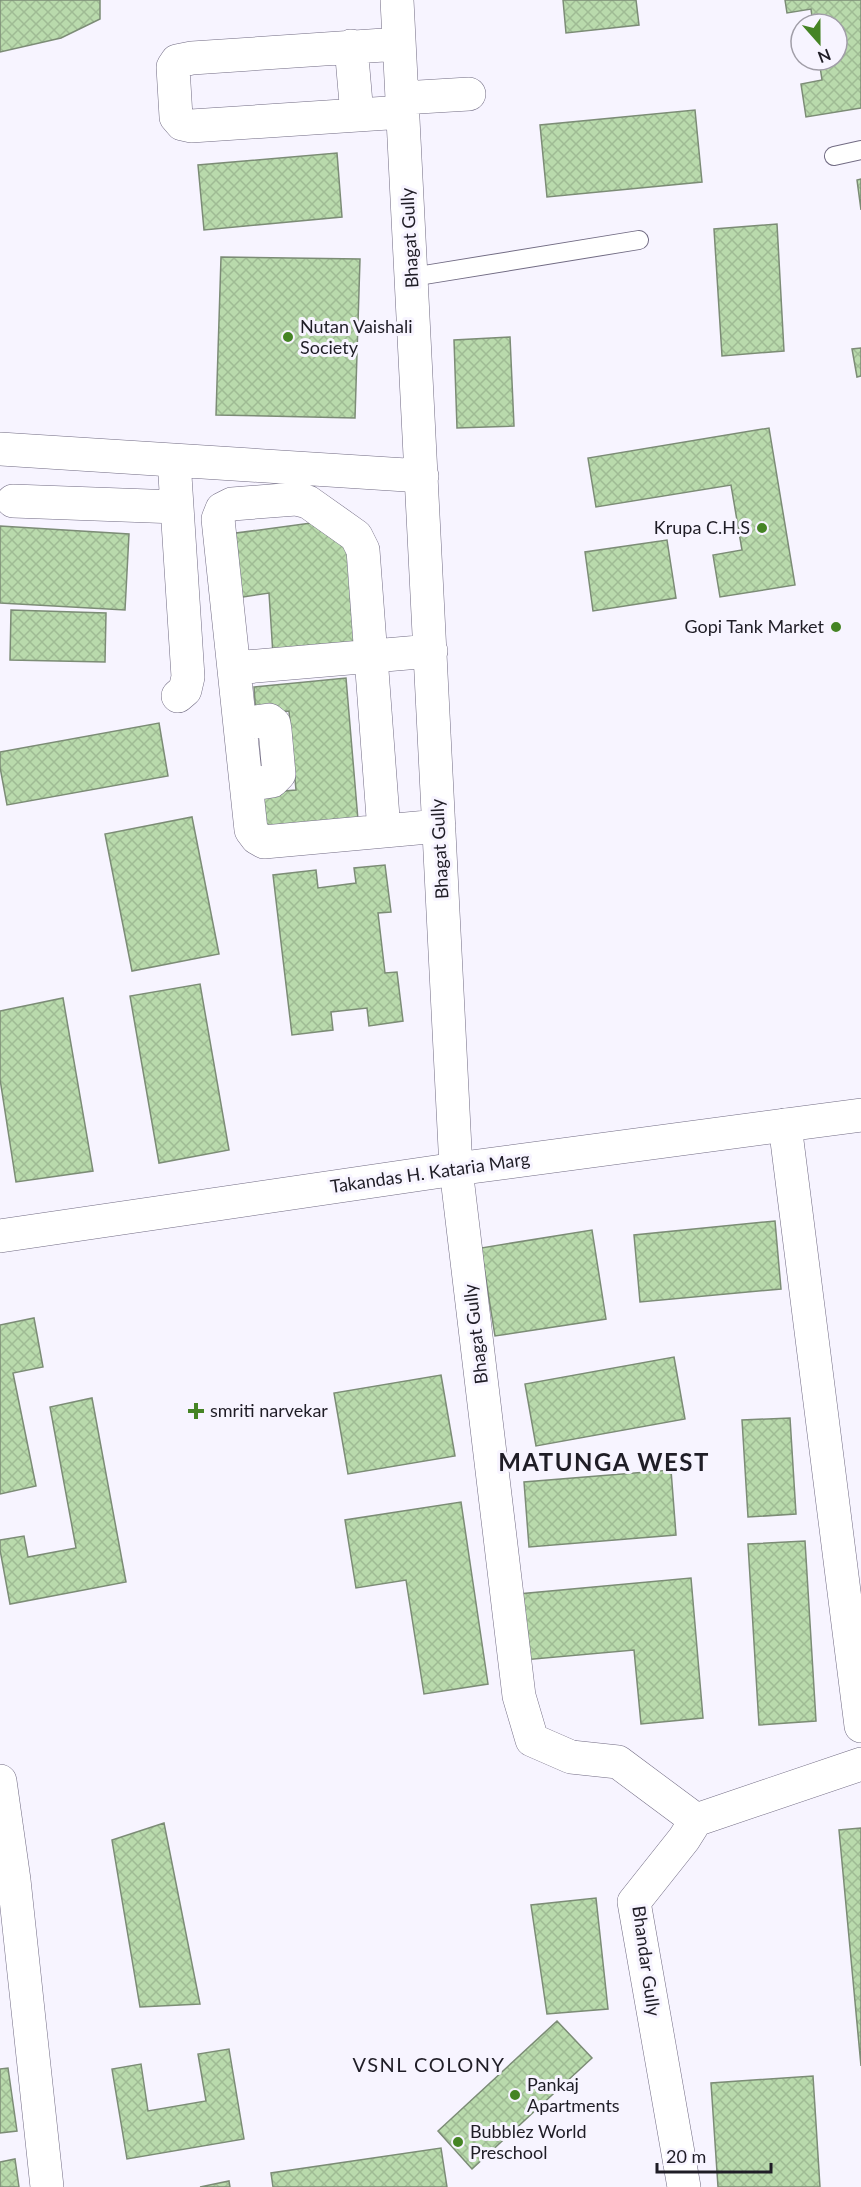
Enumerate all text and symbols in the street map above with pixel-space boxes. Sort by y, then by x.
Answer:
north arrow [789,12,849,72]
text: N [815,45,834,68]
street label: Bhagat Gully [395,187,423,289]
place label: Nutan Vaishali Society [300,315,413,358]
marker: Nutan Vaishali Society [281,330,295,344]
place label: Krupa C.H.S [654,516,750,538]
marker: Krupa C.H.S [755,521,769,535]
place label: Gopi Tank Market [684,615,825,637]
marker: Gopi Tank Market [829,620,843,634]
street label: Bhagat Gully [425,798,453,900]
street label: Takandas H. Kataria Marg [329,1147,531,1197]
street label: Bhagat Gully [458,1282,492,1385]
place label: smriti narvekar [210,1399,328,1421]
marker: smriti narvekar [187,1402,205,1420]
district label: MATUNGA WEST [498,1447,710,1476]
street label: Bhandar Gully [628,1904,666,2018]
district label: VSNL COLONY [352,2052,506,2076]
place label: Pankaj Apartments [527,2073,620,2116]
marker: Pankaj Apartments [508,2088,522,2102]
place label: Bubblez World Preschool [470,2120,587,2163]
marker: Bubblez World Preschool [451,2135,465,2149]
scale bar [657,2136,771,2174]
text: 20 m [666,2145,706,2167]

